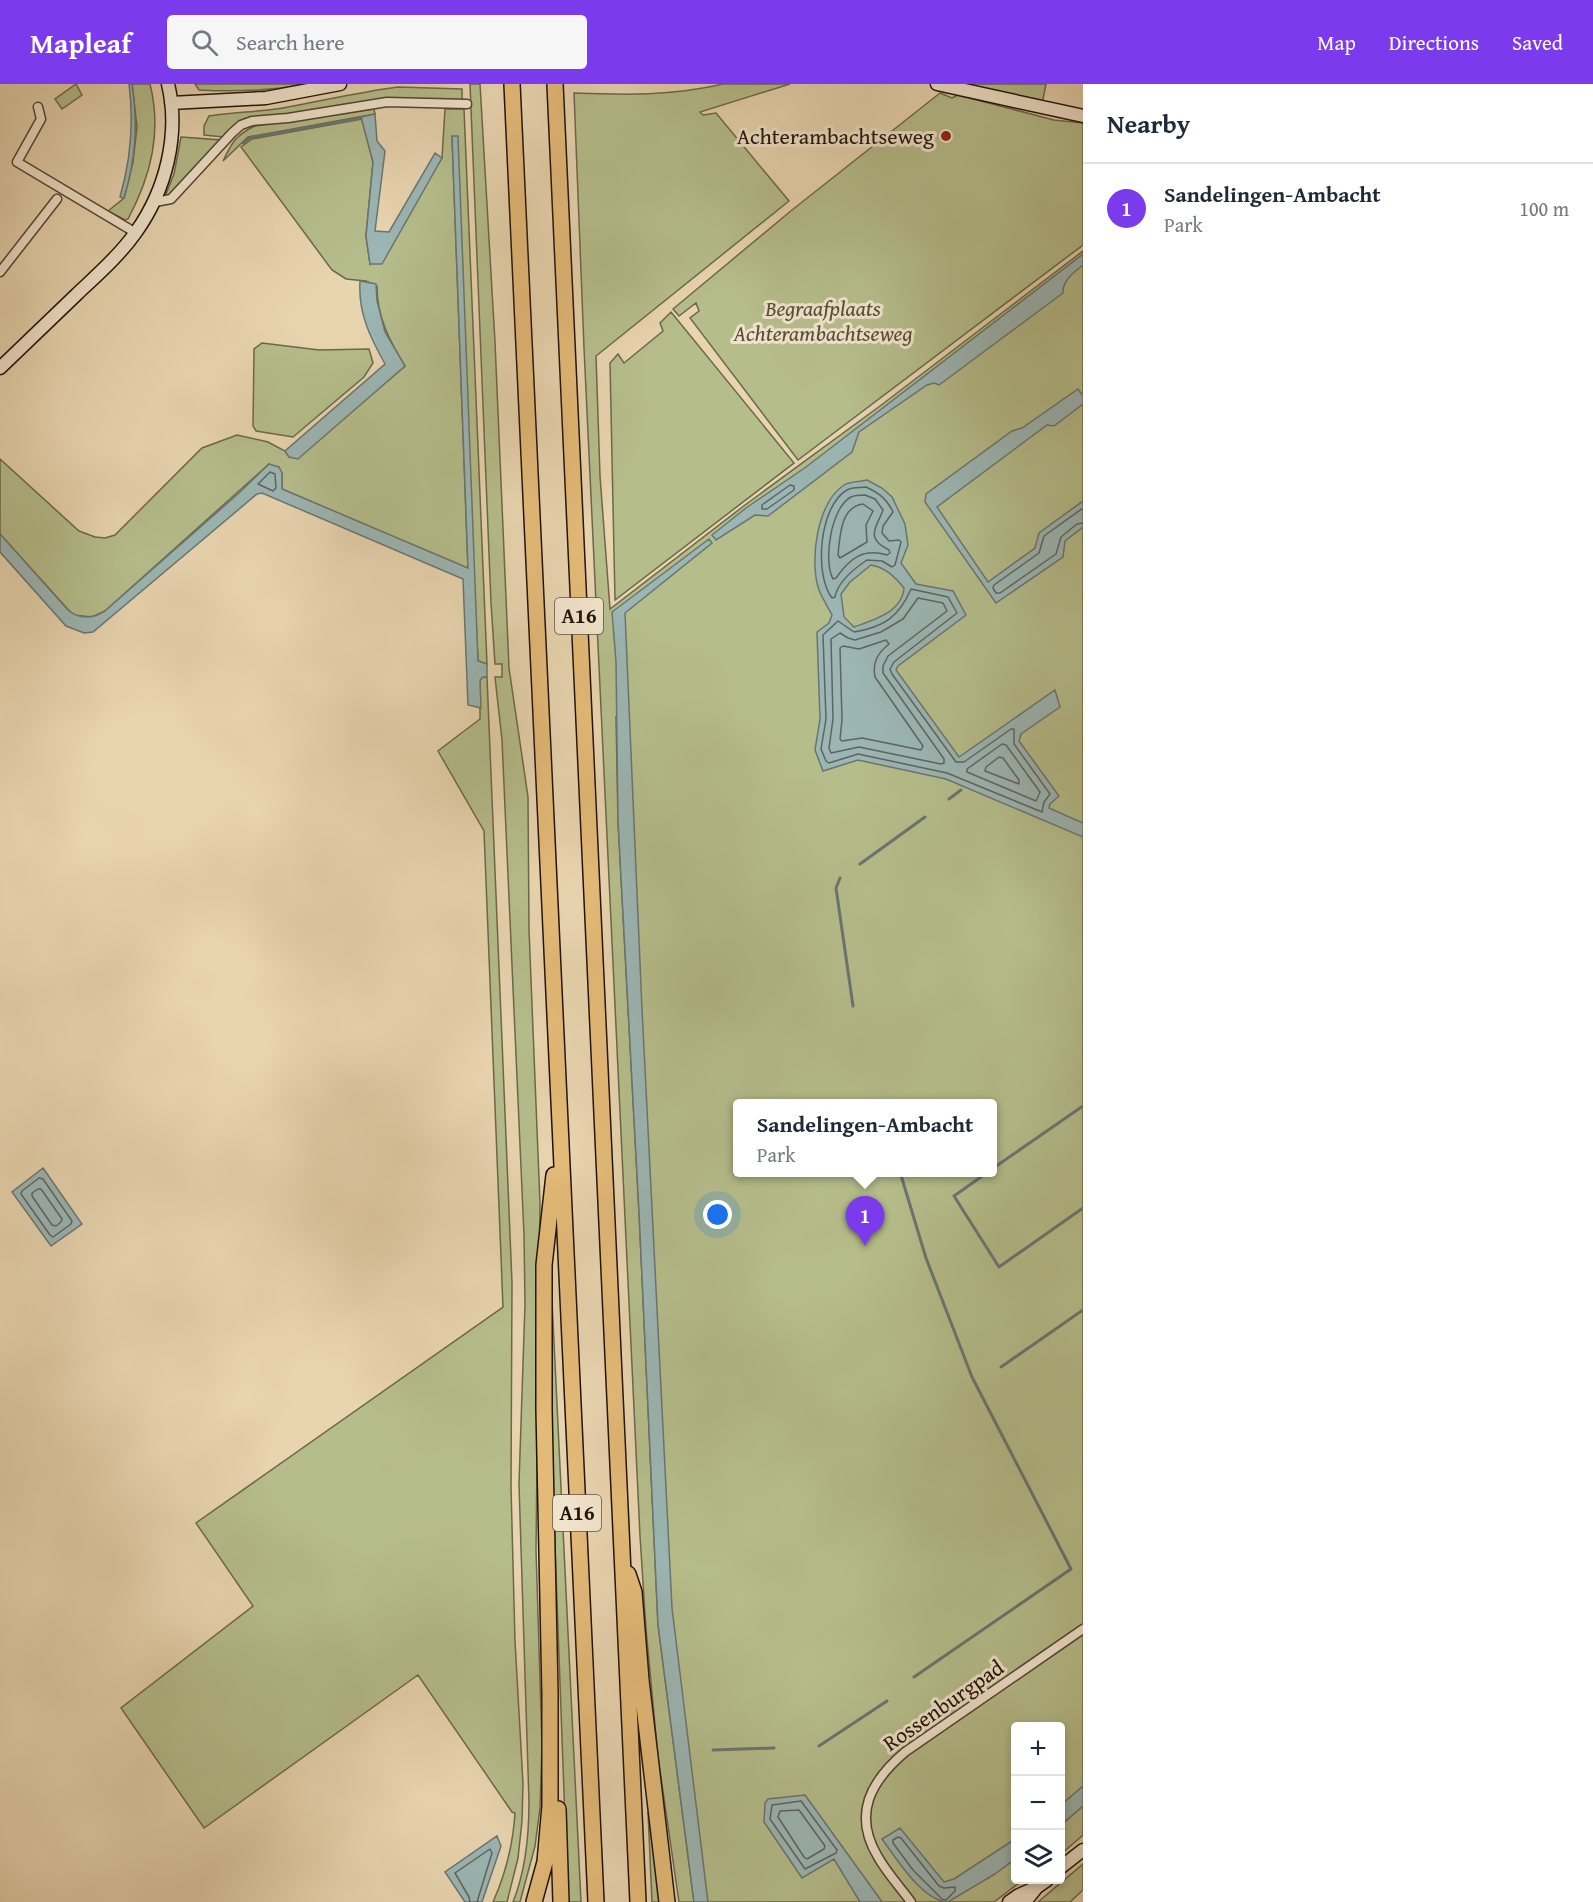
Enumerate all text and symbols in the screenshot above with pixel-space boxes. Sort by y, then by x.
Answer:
search box [167,15,587,69]
text: Mapleaf [30,22,131,63]
icon: search [188,26,221,59]
text: Search here [236,26,345,58]
text: Map [1317,27,1356,58]
text: Directions [1389,27,1479,58]
text: Saved [1512,27,1563,58]
text: Nearby [1107,104,1190,143]
place label: Achterambachtseweg [737,120,934,152]
marker: Achterambachtseweg [939,129,953,143]
text: Sandelingen-Ambacht [1164,178,1381,210]
text: 1 [1121,194,1132,223]
text: 100 m [1519,194,1569,223]
text: Park [1164,210,1203,239]
park label: Begraafplaats Achterambachtseweg [733,292,912,349]
road number: A16 [555,598,603,634]
popup [733,1099,997,1177]
text: Sandelingen-Ambacht [757,1108,973,1140]
text: Park [757,1140,795,1169]
pin: 1 [846,1196,884,1246]
your location [703,1200,732,1229]
road number: A16 [553,1495,601,1531]
street label: Rossenburgpad [876,1651,1010,1759]
map controls [1011,1722,1065,1884]
button: + [1011,1722,1065,1776]
button: − [1011,1776,1065,1830]
button: layers [1011,1830,1065,1884]

